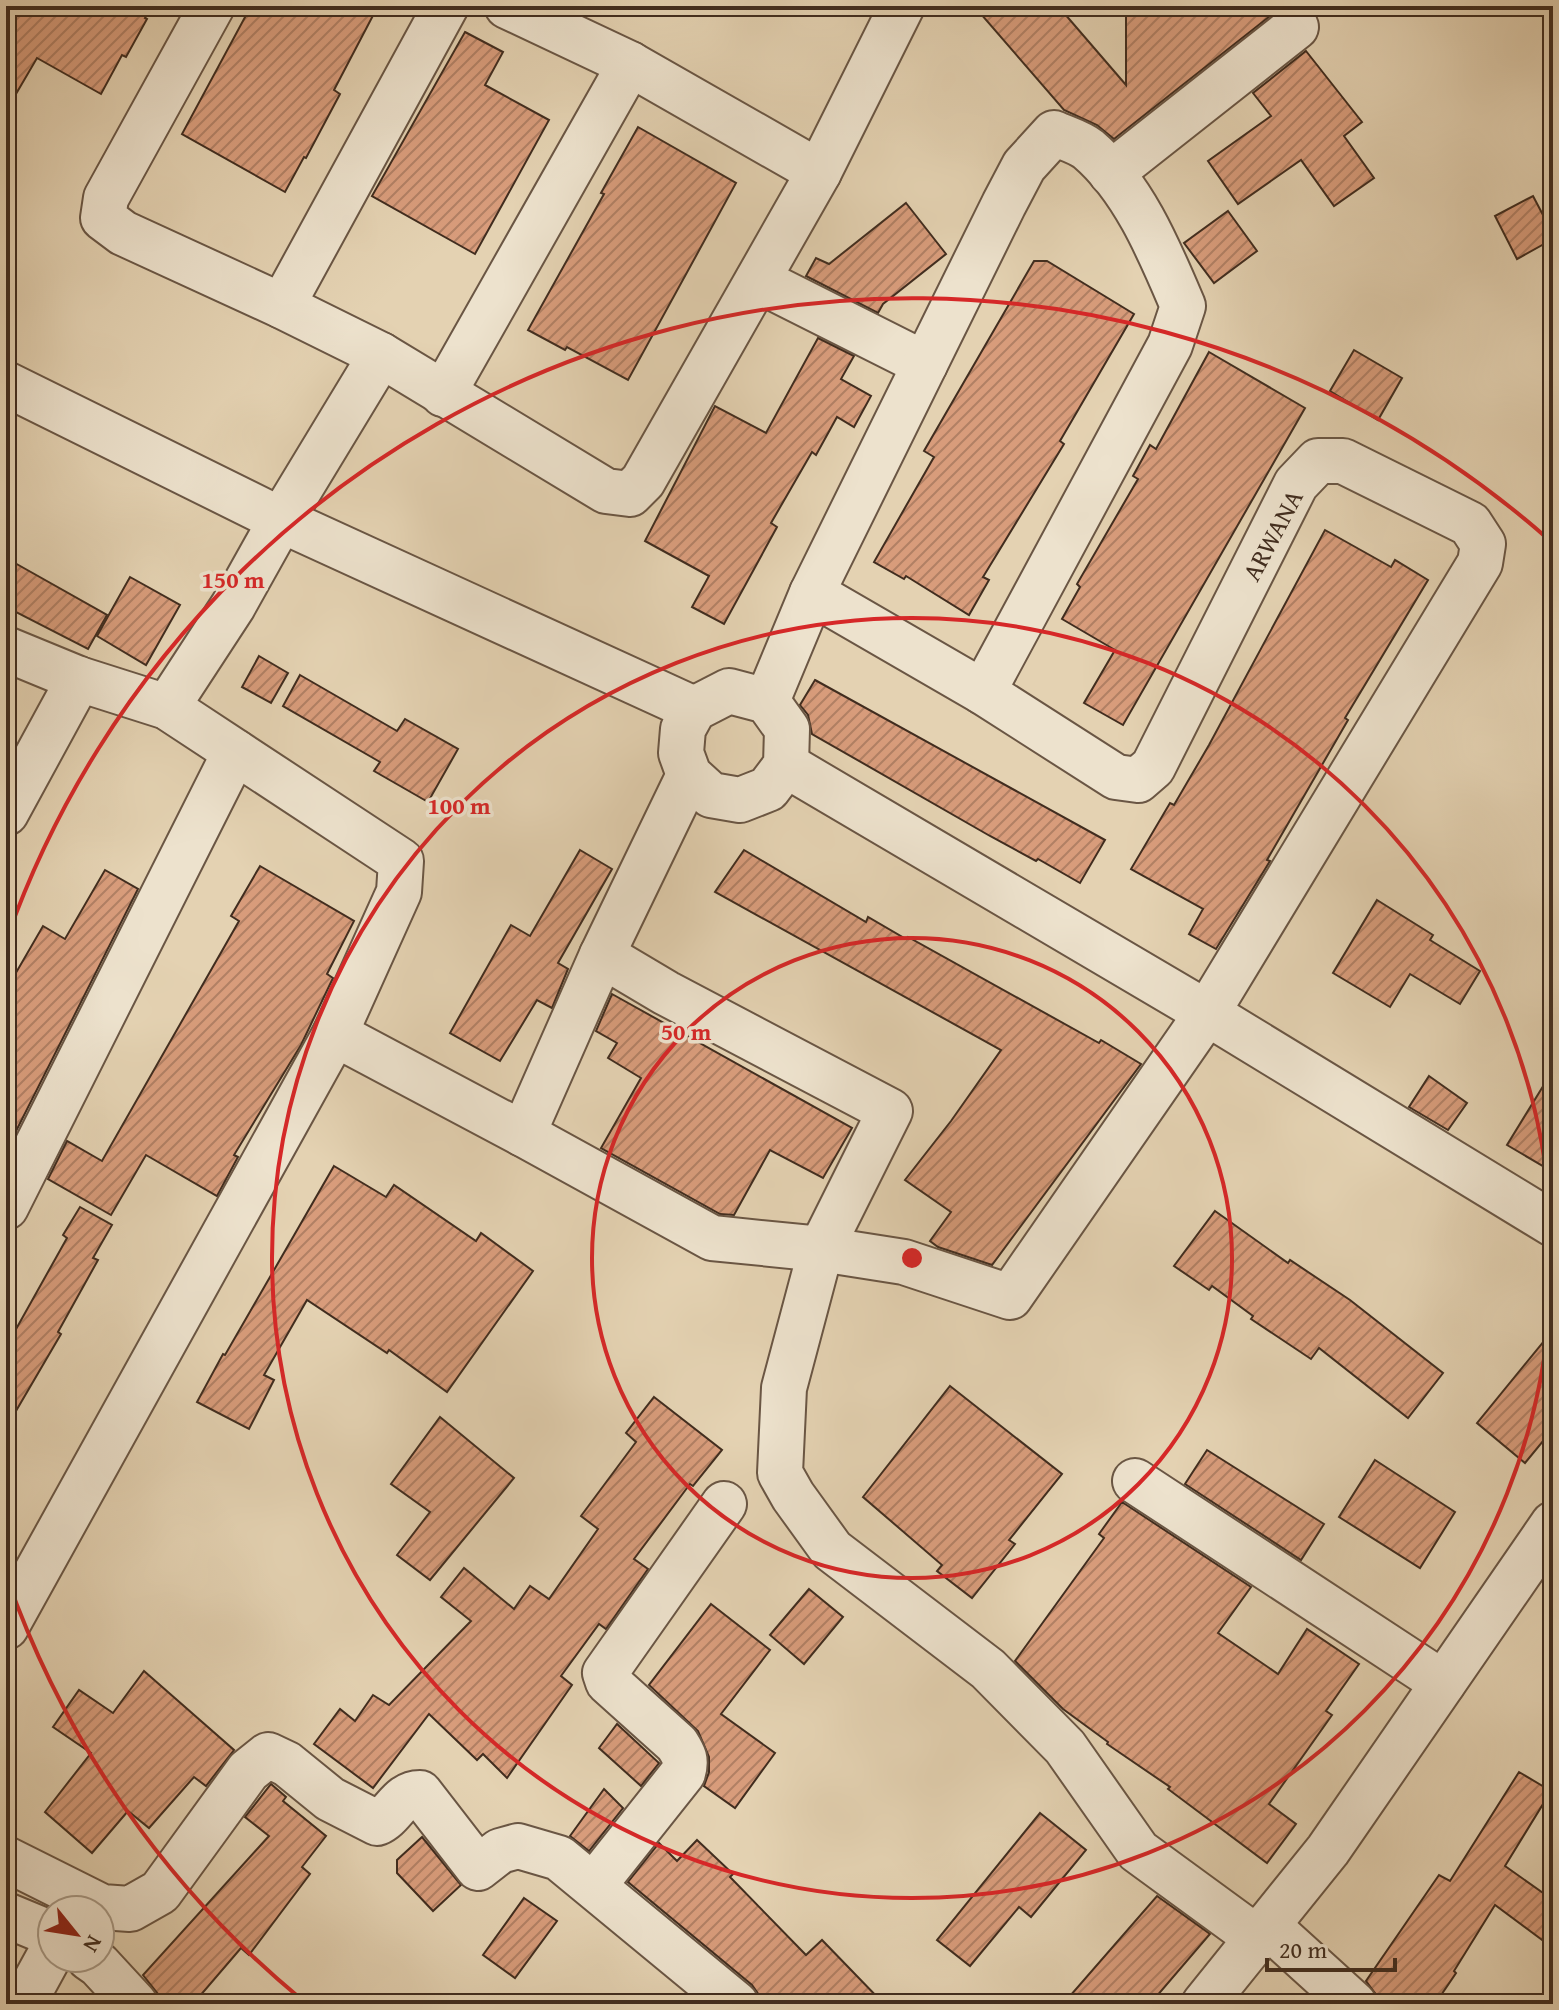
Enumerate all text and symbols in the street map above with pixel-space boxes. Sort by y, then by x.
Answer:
street label: ARWANA [1232,482,1312,588]
text: 150 m [201,562,265,597]
text: 100 m [427,788,491,823]
text: 50 m [661,1014,712,1049]
centre of rings [898,1244,926,1272]
north arrow [36,1894,116,1974]
scale bar [1267,1922,1395,1972]
text: N [76,1930,111,1959]
text: 20 m [1279,1932,1327,1967]

